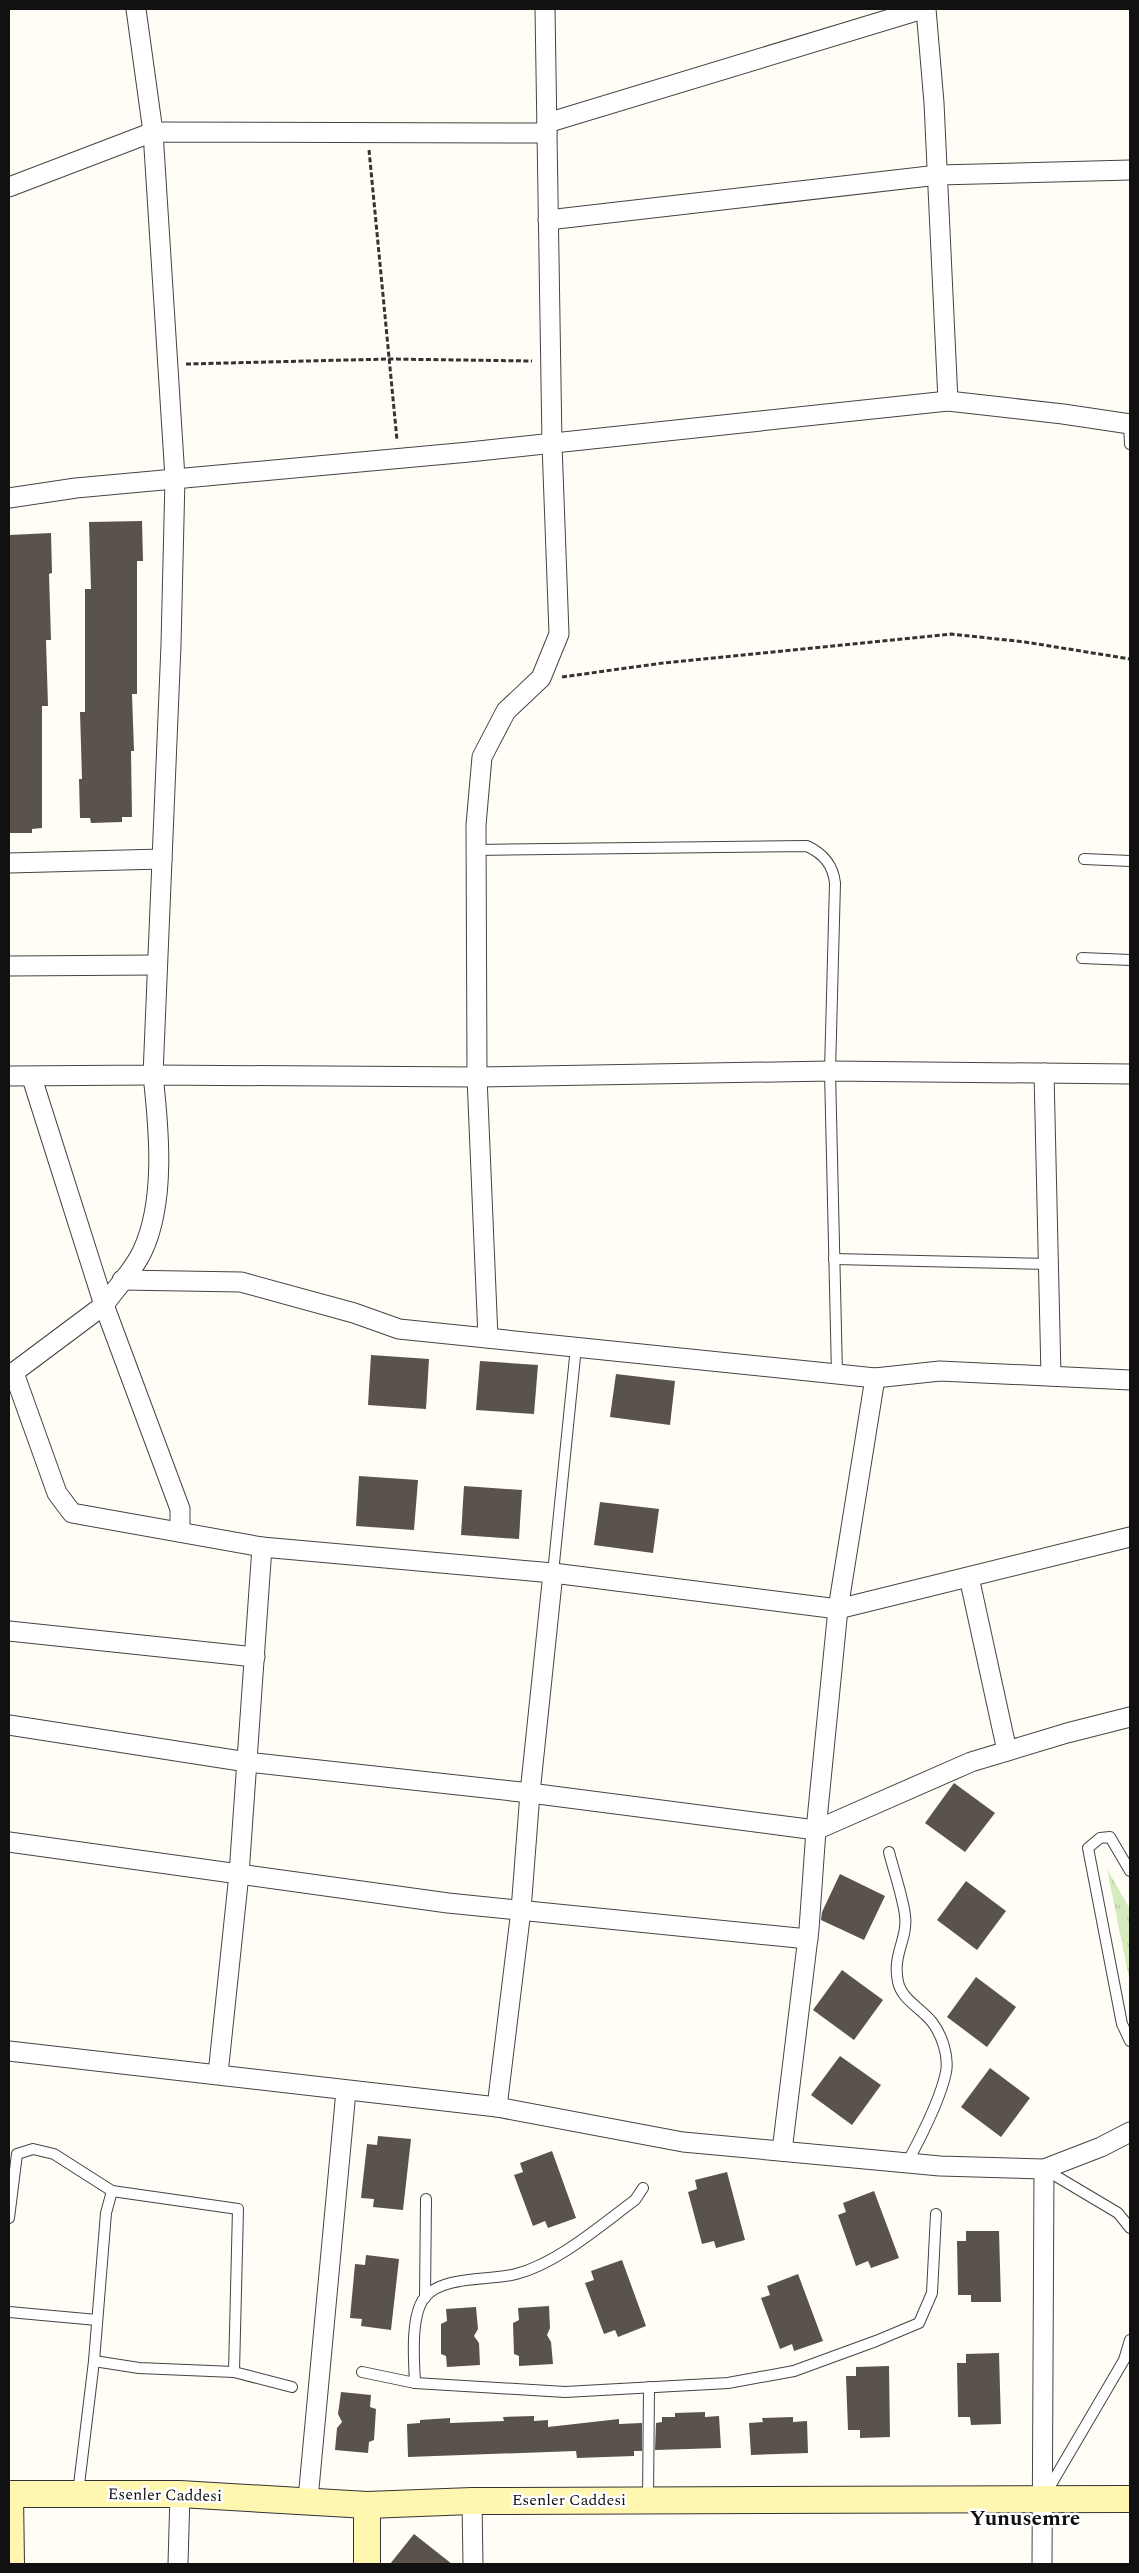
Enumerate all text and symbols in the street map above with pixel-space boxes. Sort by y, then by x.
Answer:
street label: Esenler Caddesi [108,2482,222,2508]
street label: Esenler Caddesi [512,2488,626,2512]
district label: Yunusemre [970,2503,1080,2535]

